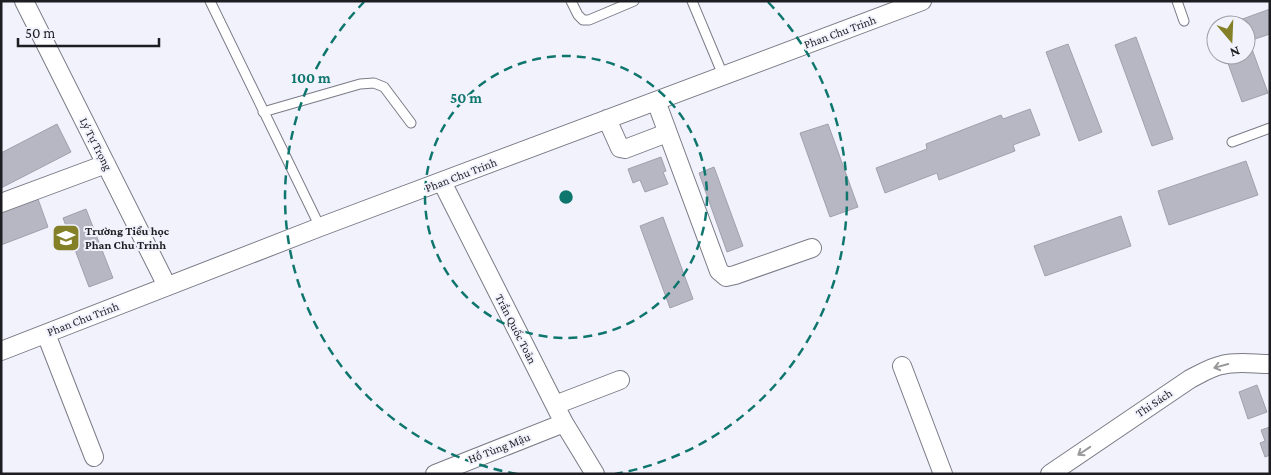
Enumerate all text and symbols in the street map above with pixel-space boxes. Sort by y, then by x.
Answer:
street label: Phan Chu Trinh [802,12,878,52]
scale bar [18,15,159,47]
north arrow [1206,15,1256,65]
text: 50 m [25,25,55,41]
text: N [1228,43,1242,62]
text: 100 m [291,70,331,86]
text: 50 m [450,90,482,106]
street label: Lý Tự Trọng [77,115,115,173]
street label: Phan Chu Trinh [423,155,499,195]
centre of rings [557,188,575,206]
school or university icon: Trường Tiểu học Phan Chu Trinh [51,223,81,253]
place label: Trường Tiểu học Phan Chu Trinh [85,224,170,252]
street label: Trần Quốc Toản [492,292,540,367]
street label: Phan Chu Trinh [45,299,121,339]
one-way arrow [1214,362,1230,371]
street label: Thi Sách [1133,385,1175,420]
street label: Hồ Tùng Mậu [466,430,533,466]
one-way arrow [1077,446,1091,456]

